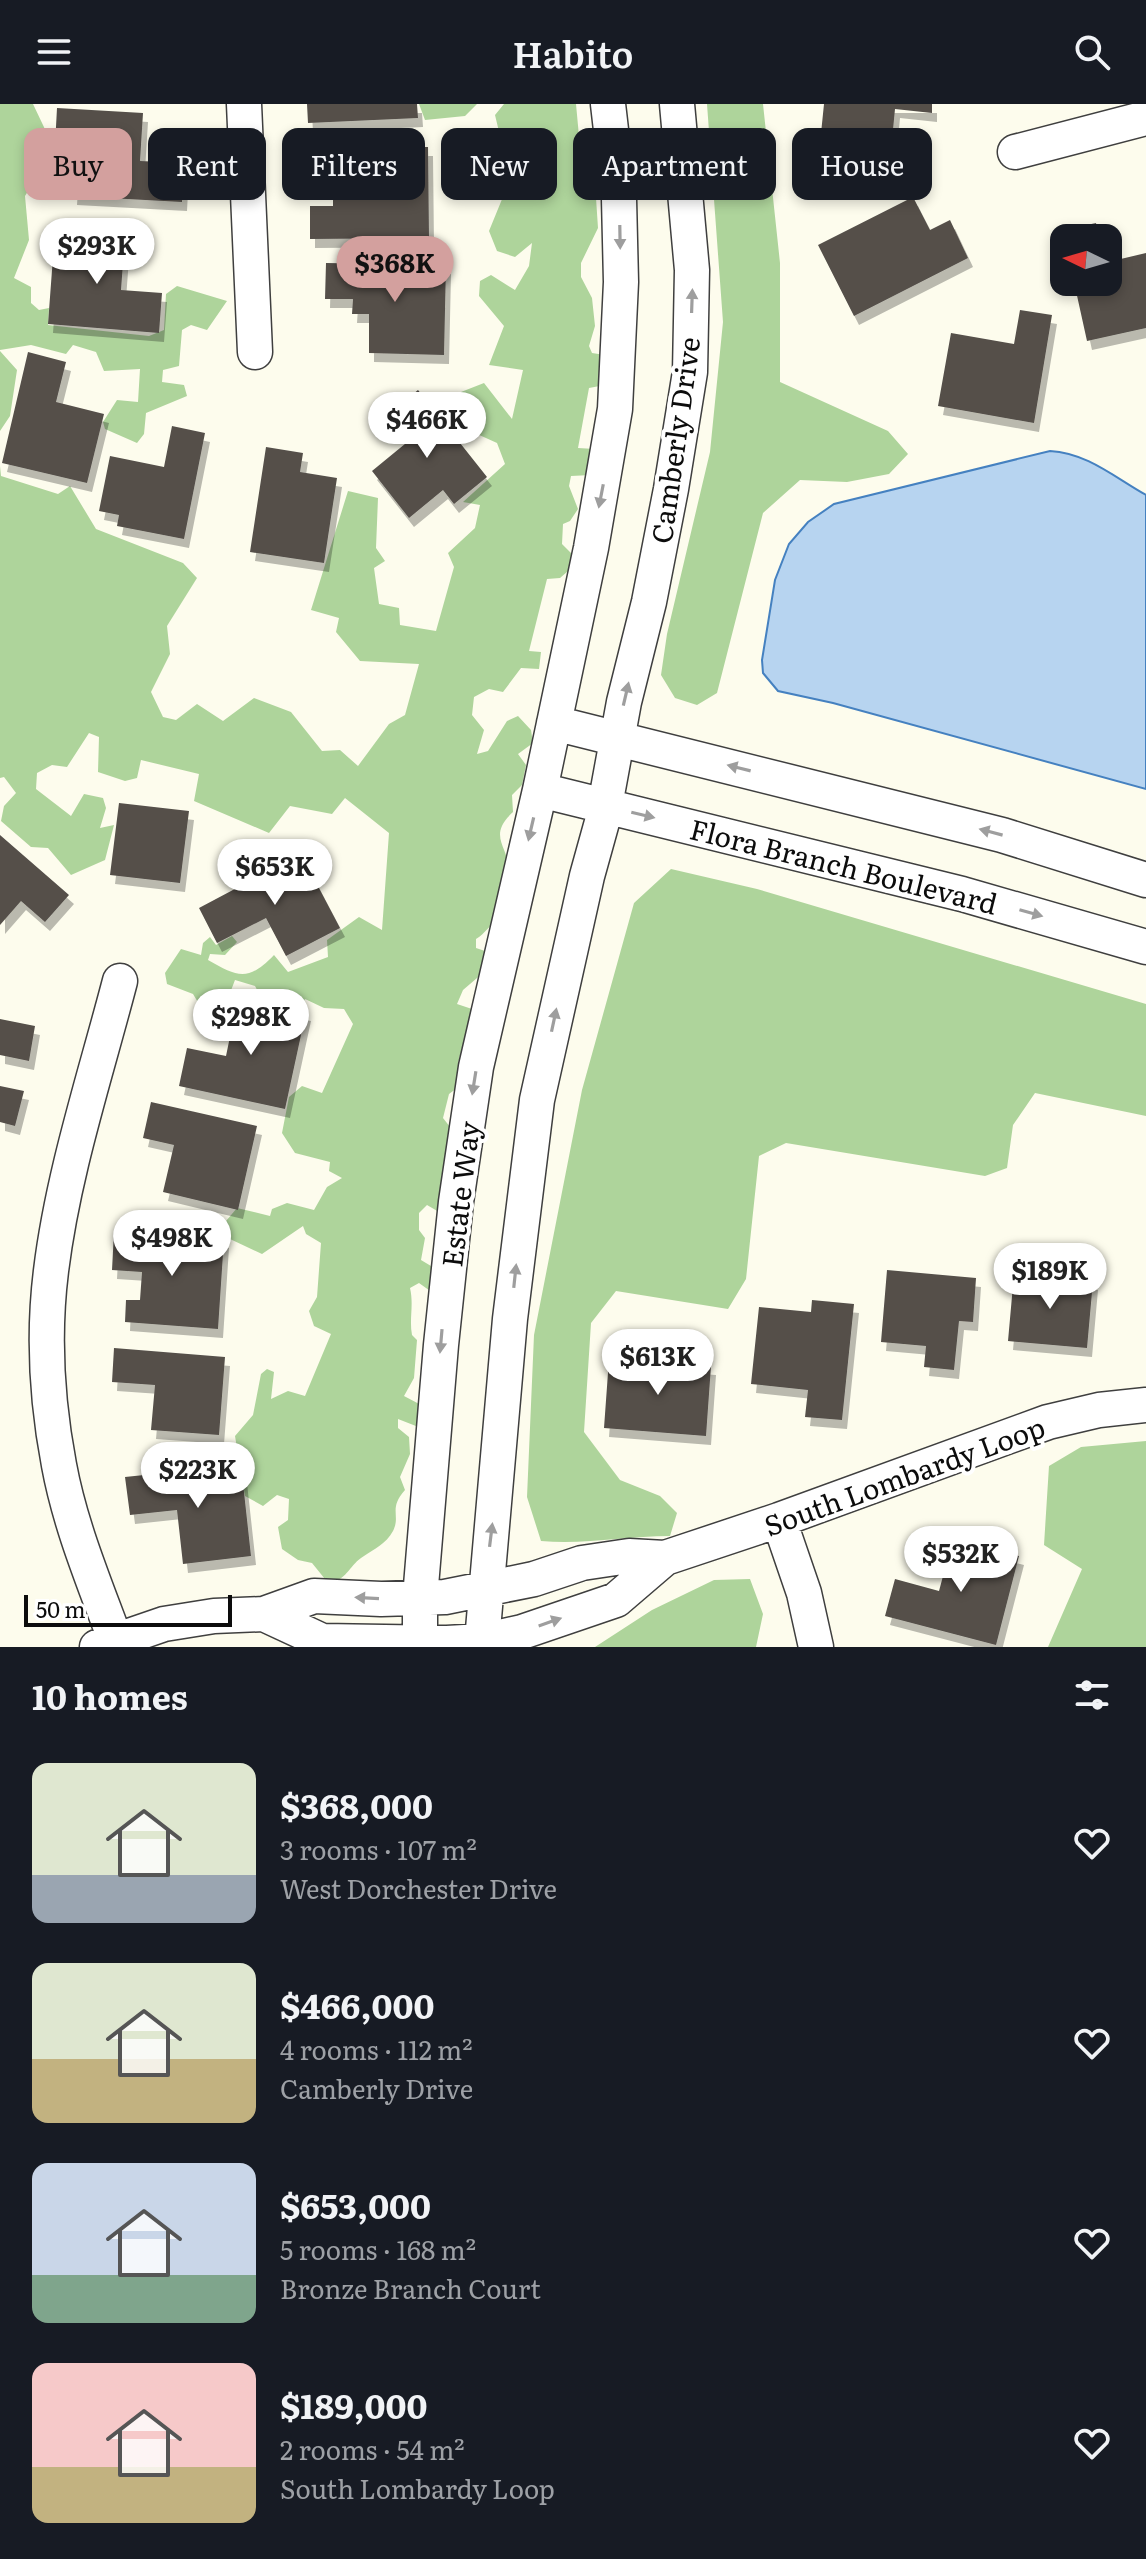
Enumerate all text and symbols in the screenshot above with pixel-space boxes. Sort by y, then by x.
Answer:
text: Habito [513,26,633,79]
icon: menu [32,30,76,74]
icon: search [1070,30,1114,74]
chip: Buy [24,128,132,200]
chip: Rent [148,128,266,200]
chip: Filters [282,128,425,200]
chip: New [441,128,557,200]
chip: Apartment [573,128,776,200]
chip: House [792,128,932,200]
pin: $293K [41,218,153,286]
text: $293K [57,224,137,263]
north arrow [1050,224,1122,296]
map controls [1050,224,1122,296]
one-way arrow [614,225,626,250]
pin: $368K [339,236,451,304]
text: $368K [355,242,435,281]
one-way arrow [685,288,698,313]
street label: Camberly Drive [639,334,709,546]
pin: $466K [371,392,483,460]
text: $466K [386,398,468,437]
one-way arrow [594,484,606,509]
one-way arrow [620,682,633,707]
one-way arrow [727,761,752,773]
street label: Flora Branch Boulevard [686,806,1002,924]
one-way arrow [631,809,656,822]
one-way arrow [524,817,537,842]
one-way arrow [979,825,1003,838]
pin: $653K [219,839,331,907]
text: $653K [235,845,315,884]
one-way arrow [1019,907,1043,920]
pin: $298K [195,989,307,1057]
text: $298K [211,995,291,1034]
one-way arrow [549,1007,561,1032]
one-way arrow [467,1071,480,1096]
street label: Estate Way [429,1118,489,1269]
pin: $498K [116,1210,228,1278]
text: $498K [131,1216,213,1255]
pin: $189K [994,1243,1106,1311]
text: $189K [1012,1249,1088,1288]
one-way arrow [509,1264,522,1289]
one-way arrow [435,1329,448,1354]
pin: $613K [602,1329,714,1397]
text: $613K [620,1335,696,1374]
street label: South Lombardy Loop [758,1405,1050,1545]
pin: $223K [142,1442,254,1510]
text: $223K [159,1448,237,1487]
one-way arrow [484,1522,497,1547]
pin: $532K [905,1526,1017,1594]
text: $532K [922,1532,1000,1571]
scale bar [24,1591,232,1627]
text: 50 m [36,1592,86,1625]
one-way arrow [354,1592,379,1605]
one-way arrow [539,1616,563,1628]
text: 10 homes [32,1670,188,1720]
icon: filters [1070,1673,1114,1717]
text: $368,000 [280,1779,433,1829]
icon: home [96,1795,192,1891]
icon: heart [1070,1821,1114,1865]
text: 3 rooms · 107 m² [280,1829,477,1868]
text: West Dorchester Drive [280,1868,557,1907]
text: $466,000 [280,1979,434,2029]
icon: home [96,1995,192,2091]
icon: heart [1070,2021,1114,2065]
text: 4 rooms · 112 m² [280,2029,473,2068]
text: Camberly Drive [280,2068,473,2107]
text: $653,000 [280,2179,431,2229]
icon: home [96,2195,192,2291]
icon: heart [1070,2221,1114,2265]
text: 5 rooms · 168 m² [280,2229,476,2268]
text: Bronze Branch Court [280,2268,541,2307]
text: $189,000 [280,2379,427,2429]
icon: home [96,2395,192,2491]
icon: heart [1070,2421,1114,2465]
text: 2 rooms · 54 m² [280,2429,465,2468]
text: South Lombardy Loop [280,2468,555,2507]

